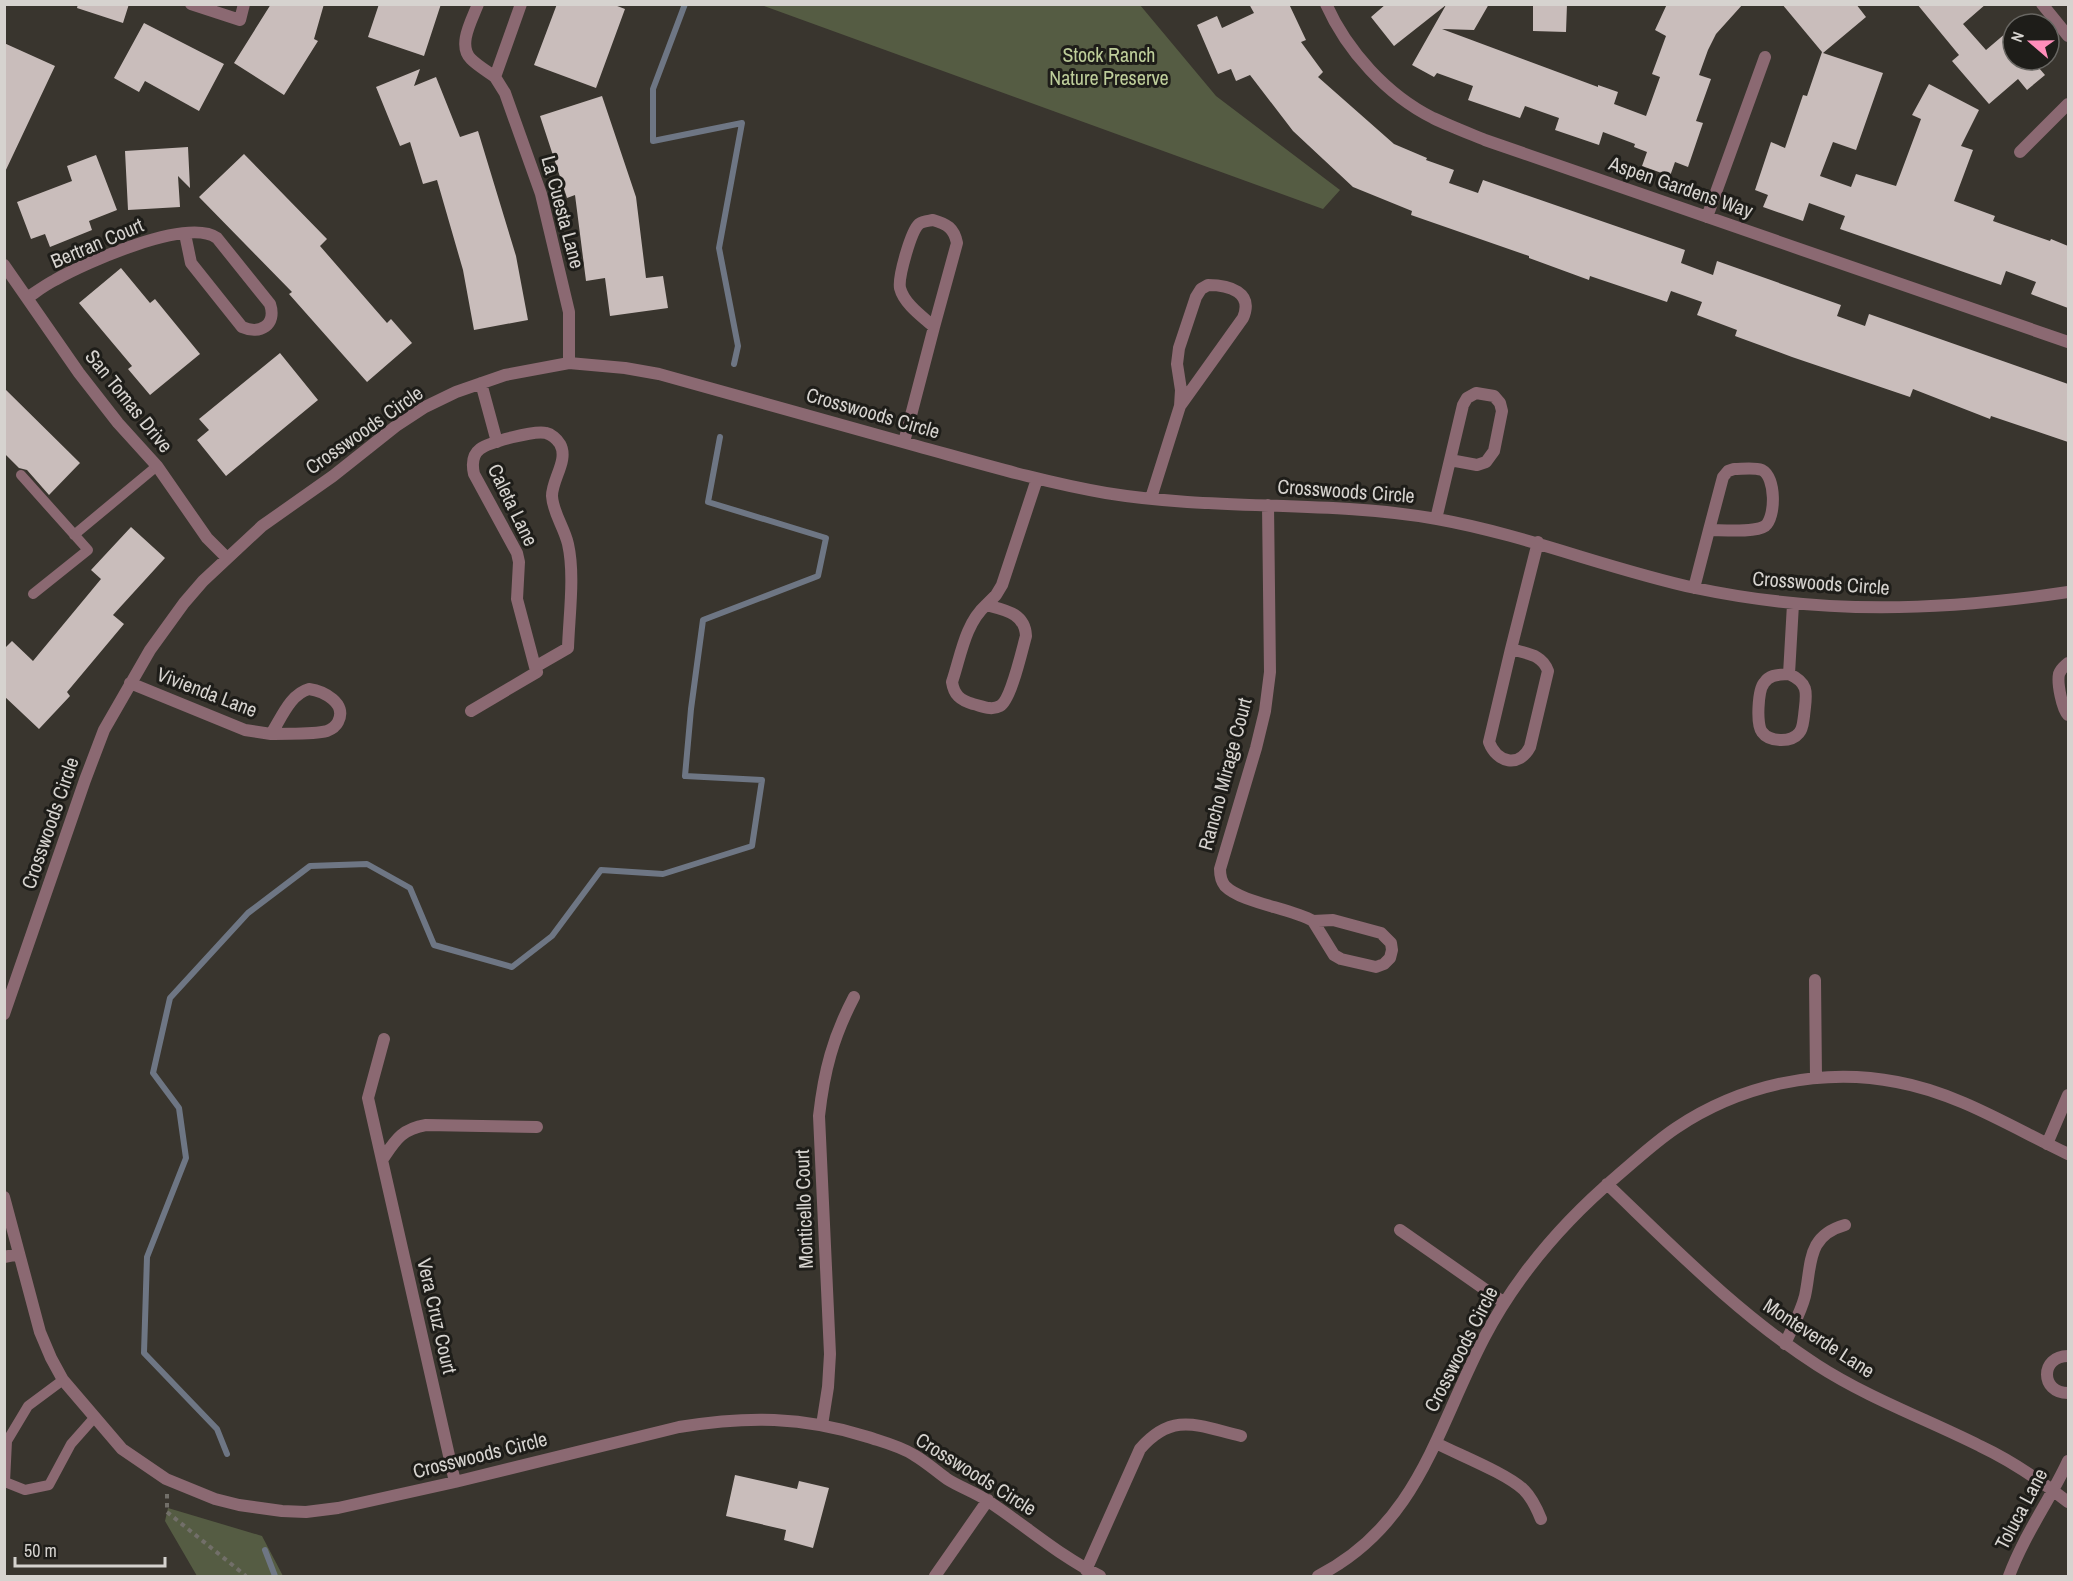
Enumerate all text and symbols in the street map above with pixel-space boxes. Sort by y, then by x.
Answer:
north arrow [2001,12,2061,72]
text: N [2005,29,2029,45]
park label: Stock Ranch Nature Preserve [1049,41,1169,91]
street label: Aspen Gardens Way [1605,149,1758,224]
street label: La Cuesta Lane [535,152,592,271]
street label: Bertran Court [46,211,148,274]
street label: San Tomas Drive [79,343,179,458]
street label: Crosswoods Circle [300,379,428,480]
street label: Crosswoods Circle [803,381,943,444]
street label: Caleta Lane [482,459,545,550]
street label: Crosswoods Circle [1276,472,1416,509]
street label: Crosswoods Circle [1751,564,1891,601]
street label: Vivienda Lane [153,660,261,723]
street label: Rancho Mirage Court [1191,694,1258,853]
street label: Crosswoods Circle [14,753,85,892]
street label: Monticello Court [788,1148,819,1269]
street label: Vera Cruz Court [411,1256,464,1377]
street label: Crosswoods Circle [1417,1281,1504,1416]
street label: Monteverde Lane [1758,1291,1880,1384]
street label: Crosswoods Circle [410,1425,550,1484]
street label: Crosswoods Circle [911,1426,1042,1521]
street label: Toluca Lane [1988,1463,2053,1554]
scale bar [15,1530,165,1568]
text: 50 m [24,1538,57,1563]

